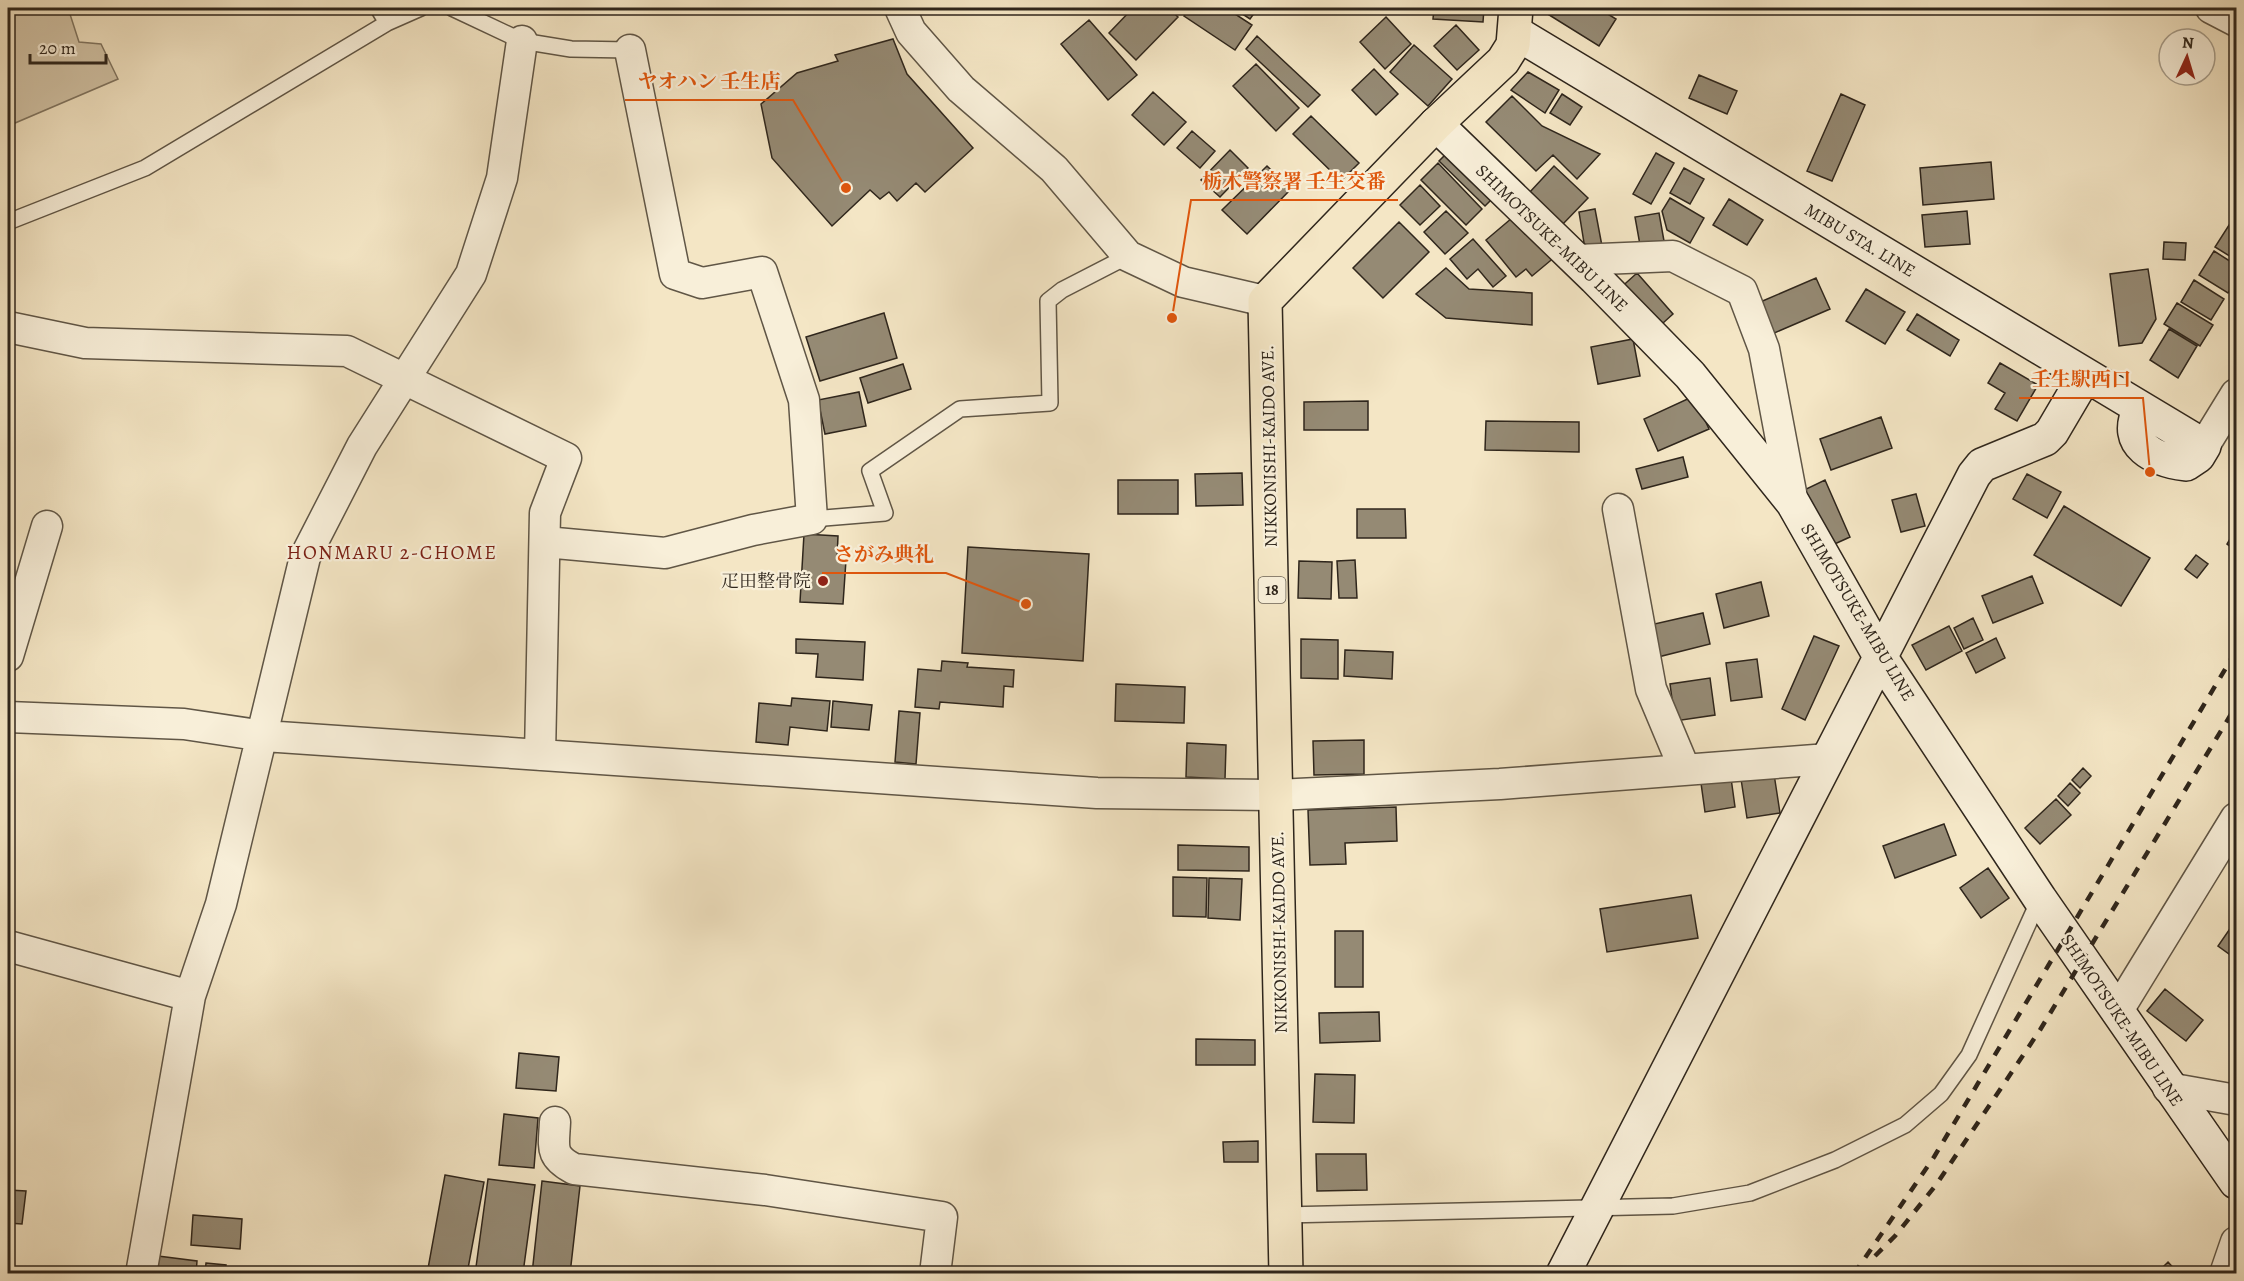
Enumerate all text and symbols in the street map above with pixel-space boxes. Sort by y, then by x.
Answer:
scale bar [30,27,106,65]
north arrow [2157,27,2217,87]
text: N [2181,32,2195,54]
text: 20 m [39,36,76,60]
callout: ヤオハン 壬生店 [625,62,793,100]
text: ヤオハン 壬生店 [637,68,781,95]
street label: SHIMOTSUKE-MIBU LINE [1471,159,1633,317]
callout: 栃木警察署 壬生交番 [1191,162,1398,200]
text: 栃木警察署 壬生交番 [1202,168,1386,195]
street label: MIBU STA. LINE [1800,197,1920,283]
street label: NIKKONISHI-KAIDO AVE. [1255,345,1283,547]
callout: 壬生駅西口 [2019,360,2143,398]
text: 壬生駅西口 [2031,366,2131,393]
street label: SHIMOTSUKE-MIBU LINE [1795,519,1921,705]
callout: さがみ典礼 [822,535,946,573]
district label: HONMARU 2-CHOME [286,539,498,566]
text: さがみ典礼 [834,541,934,568]
place label: 疋田整骨院 [721,569,811,593]
marker: 疋田整骨院 [816,574,830,588]
road number: 18 [1258,577,1286,603]
street label: NIKKONISHI-KAIDO AVE. [1265,831,1293,1033]
street label: SHIMOTSUKE-MIBU LINE [2055,929,2189,1111]

